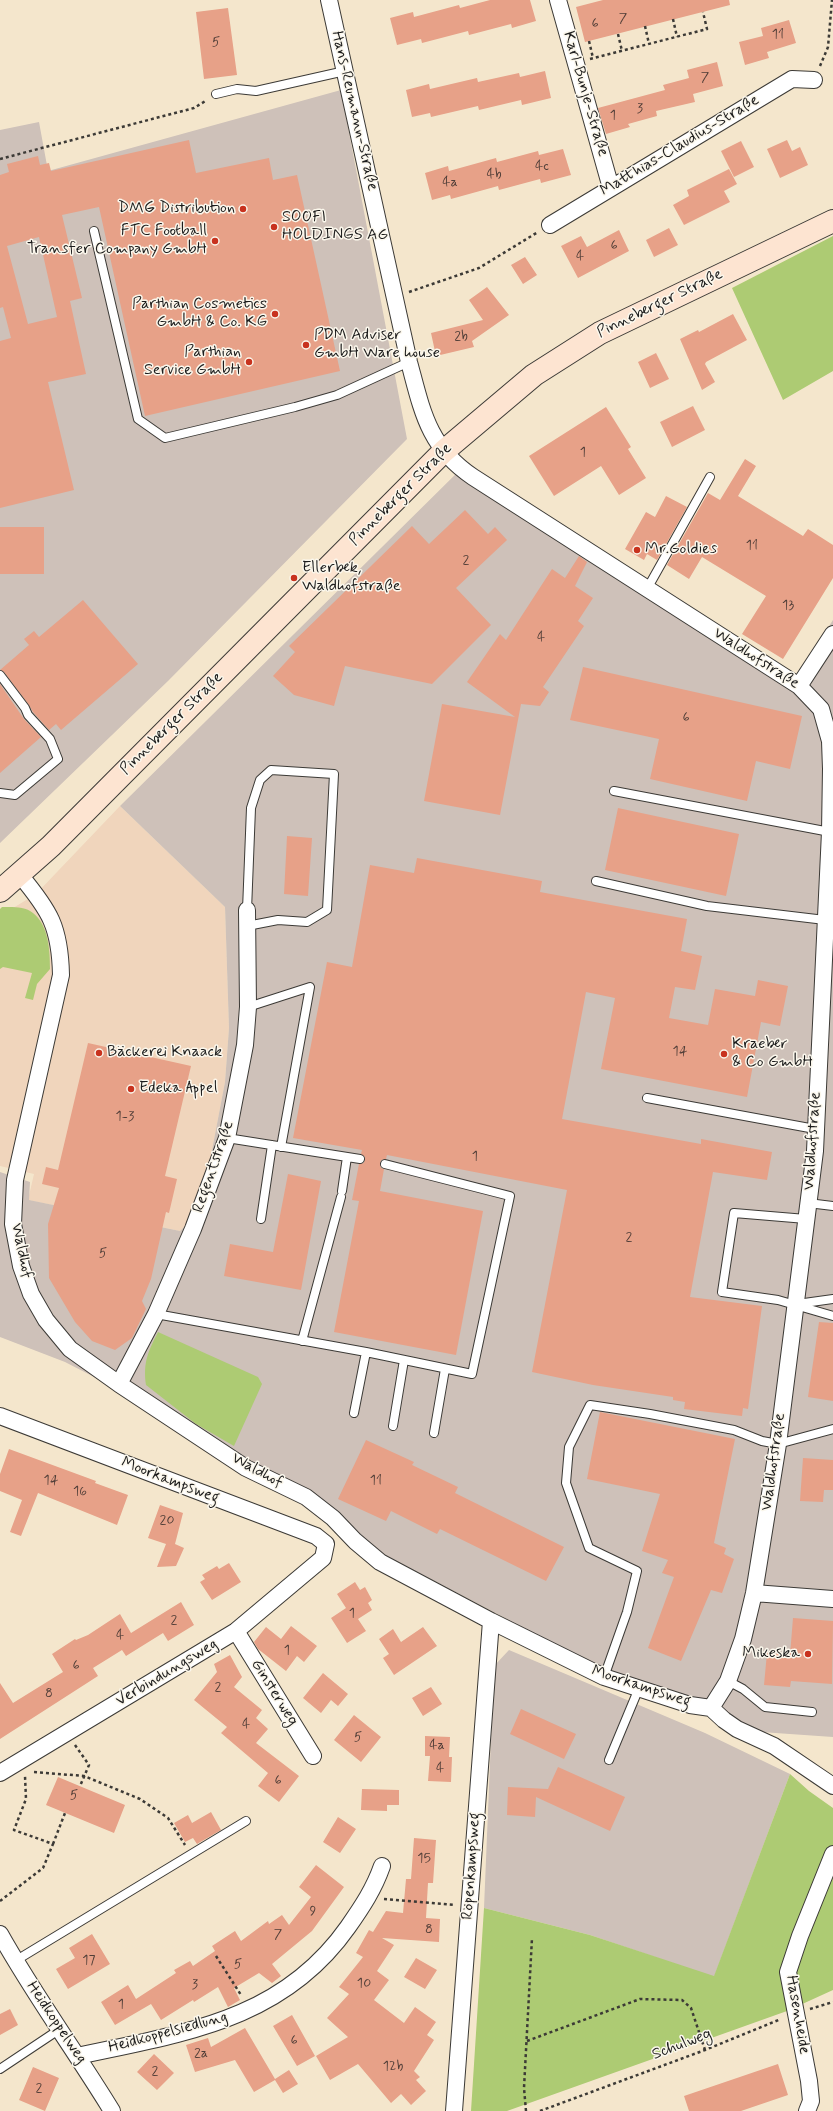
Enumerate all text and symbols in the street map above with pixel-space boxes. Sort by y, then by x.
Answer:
house number: 7 [619,11,627,27]
house number: 6 [591,16,599,32]
house number: 11 [772,27,784,43]
street label: Hans-Reumann-Straße [326,29,382,193]
street label: Karl-Bunje-Straße [558,29,612,159]
house number: 5 [212,35,220,51]
house number: 7 [701,70,709,86]
street label: Matthias-Claudius-Straße [597,91,763,201]
house number: 3 [637,101,643,117]
house number: 1 [610,108,616,124]
house number: 4c [535,159,549,175]
house number: 4b [486,167,502,183]
house number: 4a [442,175,458,191]
place label: DMG Distribution [118,199,235,219]
marker: DMG Distribution [238,204,248,214]
place label: SOOFI HOLDINGS AG [282,208,388,246]
place label: FTC Football Transfer Company GmbH [27,222,207,260]
marker: SOOFI HOLDINGS AG [269,222,279,232]
marker: FTC Football Transfer Company GmbH [210,236,220,246]
house number: 6 [610,238,618,254]
house number: 4 [576,249,584,265]
street label: Pinneberger Straße [594,265,726,343]
place label: Parthian Cosmetics GmbH & Co. KG [132,295,267,333]
marker: Parthian Cosmetics GmbH & Co. KG [270,309,280,319]
place label: PDM Adviser GmbH Ware house [314,326,440,364]
house number: 2b [454,329,468,345]
marker: PDM Adviser GmbH Ware house [301,340,311,350]
place label: Parthian Service GmbH [144,343,241,381]
marker: Parthian Service GmbH [244,357,254,367]
street label: Pinneberger Straße [346,440,456,550]
house number: 1 [580,445,586,461]
house number: 11 [746,538,758,554]
place label: Mr.Goldies [645,540,717,560]
marker: Mr.Goldies [632,545,642,555]
house number: 2 [463,553,469,569]
place label: Ellerbek, Waldhofstraße [302,559,401,597]
marker: Ellerbek, Waldhofstraße [289,573,299,583]
house number: 13 [782,598,794,614]
street label: Waldhofstraße [709,624,803,694]
house number: 4 [537,630,545,646]
street label: Pinneberger Straße [117,669,227,779]
house number: 6 [682,710,690,726]
place label: Kraeber & Co GmbH [732,1035,813,1073]
place label: Bäckerei Knaack [107,1043,222,1063]
house number: 14 [673,1044,687,1060]
marker: Bäckerei Knaack [94,1048,104,1058]
marker: Kraeber & Co GmbH [719,1049,729,1059]
place label: Edeka Appel [139,1079,218,1099]
marker: Edeka Appel [126,1084,136,1094]
street label: Waldhofstraße [800,1091,826,1191]
house number: 1-3 [116,1109,134,1125]
street label: Regentstraße [189,1118,239,1216]
house number: 1 [472,1149,478,1165]
street label: Waldhof [6,1222,36,1280]
house number: 2 [626,1230,632,1246]
house number: 5 [99,1246,107,1262]
street label: Waldhofstraße [758,1412,790,1512]
street label: Waldhof [228,1449,286,1493]
street label: Moorkampsweg [118,1453,222,1509]
house number: 14 [44,1473,58,1489]
house number: 11 [370,1473,382,1489]
house number: 16 [73,1484,87,1500]
house number: 20 [160,1513,174,1529]
house number: 1 [349,1606,355,1622]
house number: 2 [171,1613,177,1629]
house number: 4 [116,1628,124,1644]
street label: Verbindungsweg [113,1635,221,1711]
house number: 1 [284,1643,290,1659]
place label: Mikeska [742,1644,800,1664]
marker: Mikeska [803,1649,813,1659]
street label: Ginsterweg [246,1656,302,1730]
house number: 6 [72,1658,80,1674]
street label: Moorkampsweg [589,1662,693,1712]
house number: 2 [215,1680,221,1696]
house number: 8 [45,1686,53,1702]
house number: 4 [242,1717,250,1733]
house number: 5 [354,1730,362,1746]
house number: 4a [429,1738,445,1754]
house number: 4 [436,1761,444,1777]
house number: 6 [274,1773,282,1789]
house number: 5 [70,1788,78,1804]
street label: Röpenkampsweg [459,1812,485,1920]
house number: 15 [417,1851,431,1867]
house number: 9 [310,1904,316,1920]
house number: 8 [425,1922,433,1938]
house number: 7 [274,1927,282,1943]
house number: 17 [82,1953,96,1969]
house number: 5 [234,1957,242,1973]
street label: Hasenheide [781,1974,813,2056]
house number: 10 [357,1976,371,1992]
house number: 3 [192,1977,198,1993]
street label: Heidkoppelweg [21,1978,91,2068]
house number: 1 [118,1997,124,2013]
street label: Heidkoppelsiedlung [106,2008,230,2058]
street label: Schulweg [650,2025,714,2065]
house number: 6 [290,2033,298,2049]
house number: 2a [194,2046,208,2062]
house number: 12b [383,2059,403,2075]
house number: 2 [152,2064,158,2080]
house number: 2 [36,2081,42,2097]

